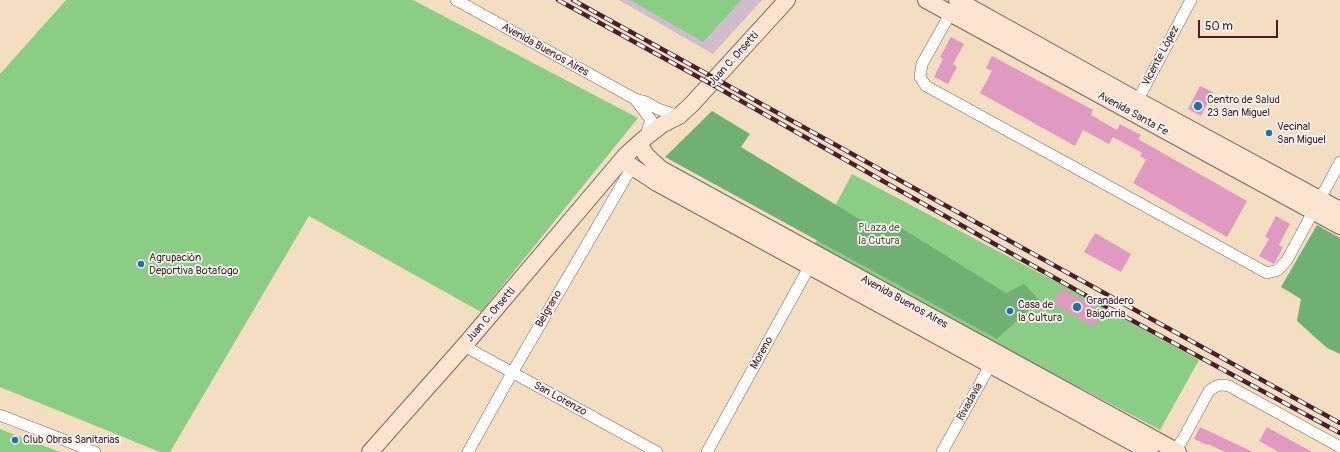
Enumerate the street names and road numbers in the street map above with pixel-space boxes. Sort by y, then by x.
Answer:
street label: Avenida Buenos Aires [499,21,591,79]
street label: Vicente López [1140,24,1182,88]
street label: Juan C. Orsetti [706,29,762,89]
street label: Avenida Santa Fe [1095,89,1171,139]
street label: Avenida Buenos Aires [858,273,950,331]
street label: Juan C. Orsetti [464,285,518,345]
street label: Belgrano [533,288,565,330]
street label: Moreno [748,334,776,372]
street label: San Lorenzo [531,379,589,419]
street label: Rivadavia [954,381,986,423]

